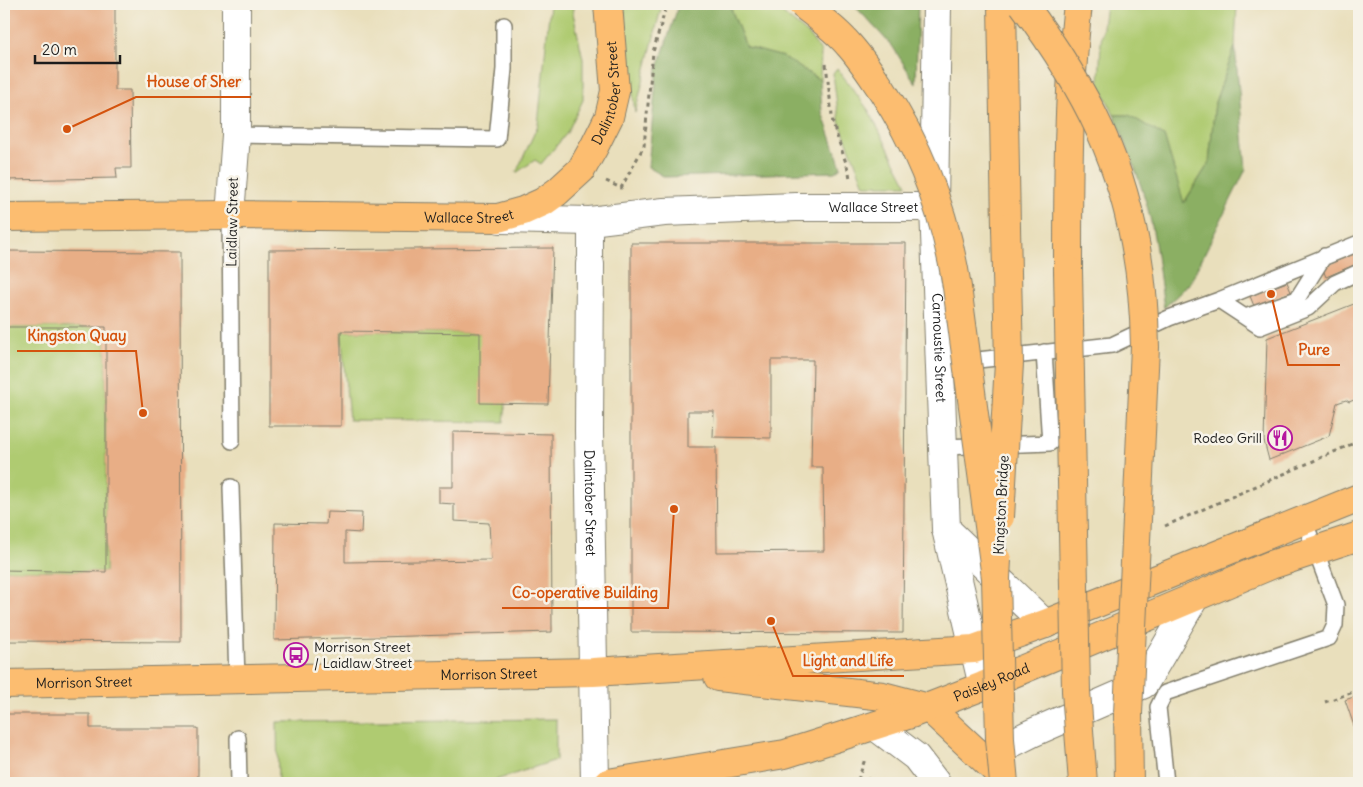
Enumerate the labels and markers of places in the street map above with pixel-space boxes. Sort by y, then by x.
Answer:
callout: House of Sher [136,67,251,97]
callout: Kingston Quay [17,321,136,351]
callout: Pure [1288,335,1340,365]
restaurant icon: Rodeo Grill [1267,425,1293,451]
place label: Rodeo Grill [1193,429,1262,447]
callout: Co-operative Building [502,578,668,608]
place label: Morrison Street / Laidlaw Street [314,638,412,672]
bus stop icon: Morrison Street / Laidlaw Street [283,642,309,668]
callout: Light and Life [793,646,904,676]

